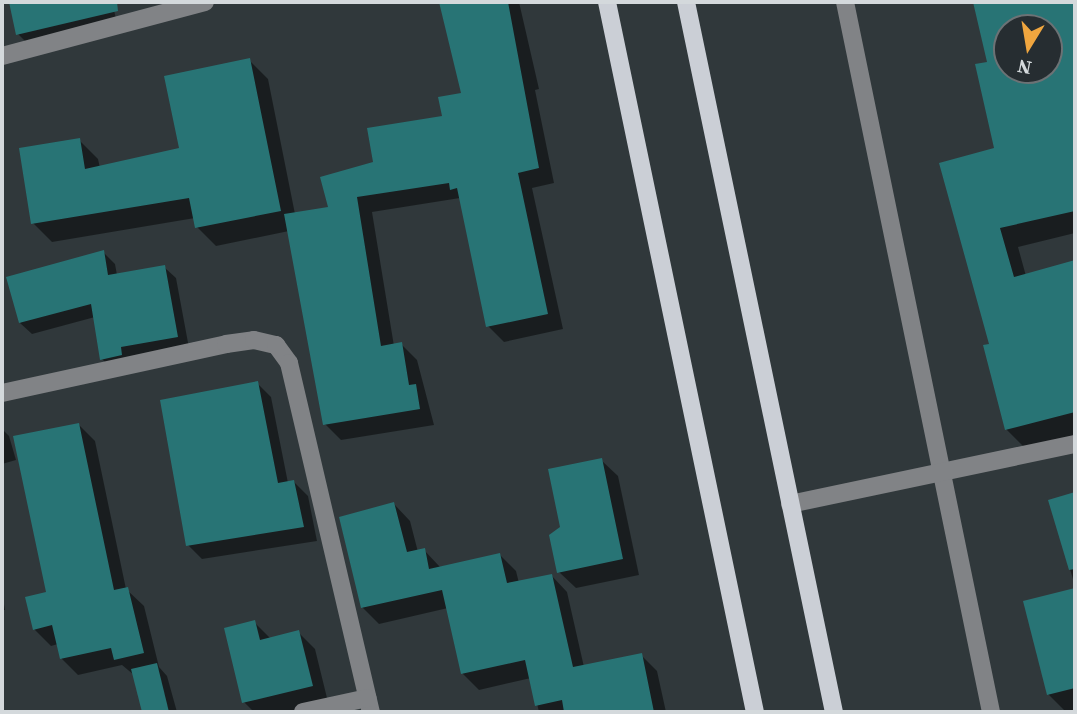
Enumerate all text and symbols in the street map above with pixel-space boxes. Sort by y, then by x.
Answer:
north arrow [993,14,1063,84]
text: N [1015,54,1034,82]

